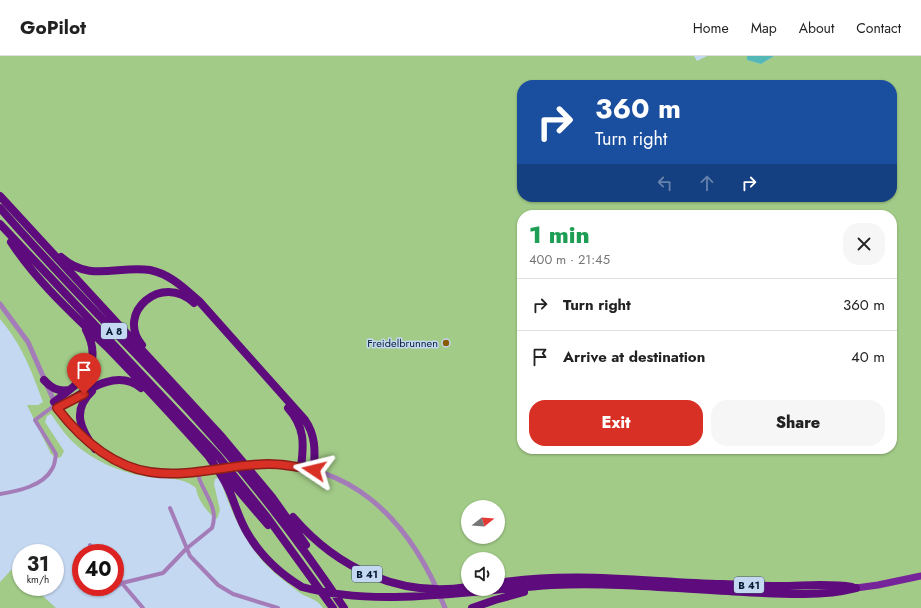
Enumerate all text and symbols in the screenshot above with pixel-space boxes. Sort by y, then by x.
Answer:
text: GoPilot [20,14,86,41]
text: Home [693,18,729,38]
text: Map [751,18,777,38]
text: About [799,18,834,38]
text: Contact [856,18,901,38]
text: 360 m [595,88,681,129]
icon: right [529,96,581,148]
text: Turn right [595,126,667,152]
icon: left [654,172,676,194]
icon: ahead [696,172,718,194]
icon: right [738,172,760,194]
text: 1 min [529,217,590,252]
button: close [843,223,885,265]
text: 400 m · 21:45 [529,250,610,269]
icon: right [529,294,551,316]
text: Turn right [563,294,631,316]
text: 360 m [843,294,885,316]
road number: A 8 [101,323,127,339]
place label: Freidelbrunnen [367,335,438,351]
marker: Freidelbrunnen [441,338,451,348]
icon: arrive [529,346,551,368]
text: Arrive at destination [563,346,705,368]
text: 40 m [851,346,885,368]
pin [67,353,101,394]
icon: arrive [73,359,95,381]
button: Exit [529,400,703,446]
button: Share [711,400,885,446]
position arrow [293,449,335,491]
north arrow [461,500,505,544]
map controls [461,500,505,596]
speed limit sign: 40 [72,544,124,596]
text: 31 [27,550,49,579]
button: sound [461,552,505,596]
road number: B 41 [352,566,382,582]
text: km/h [27,572,49,587]
road number: B 41 [734,577,764,593]

